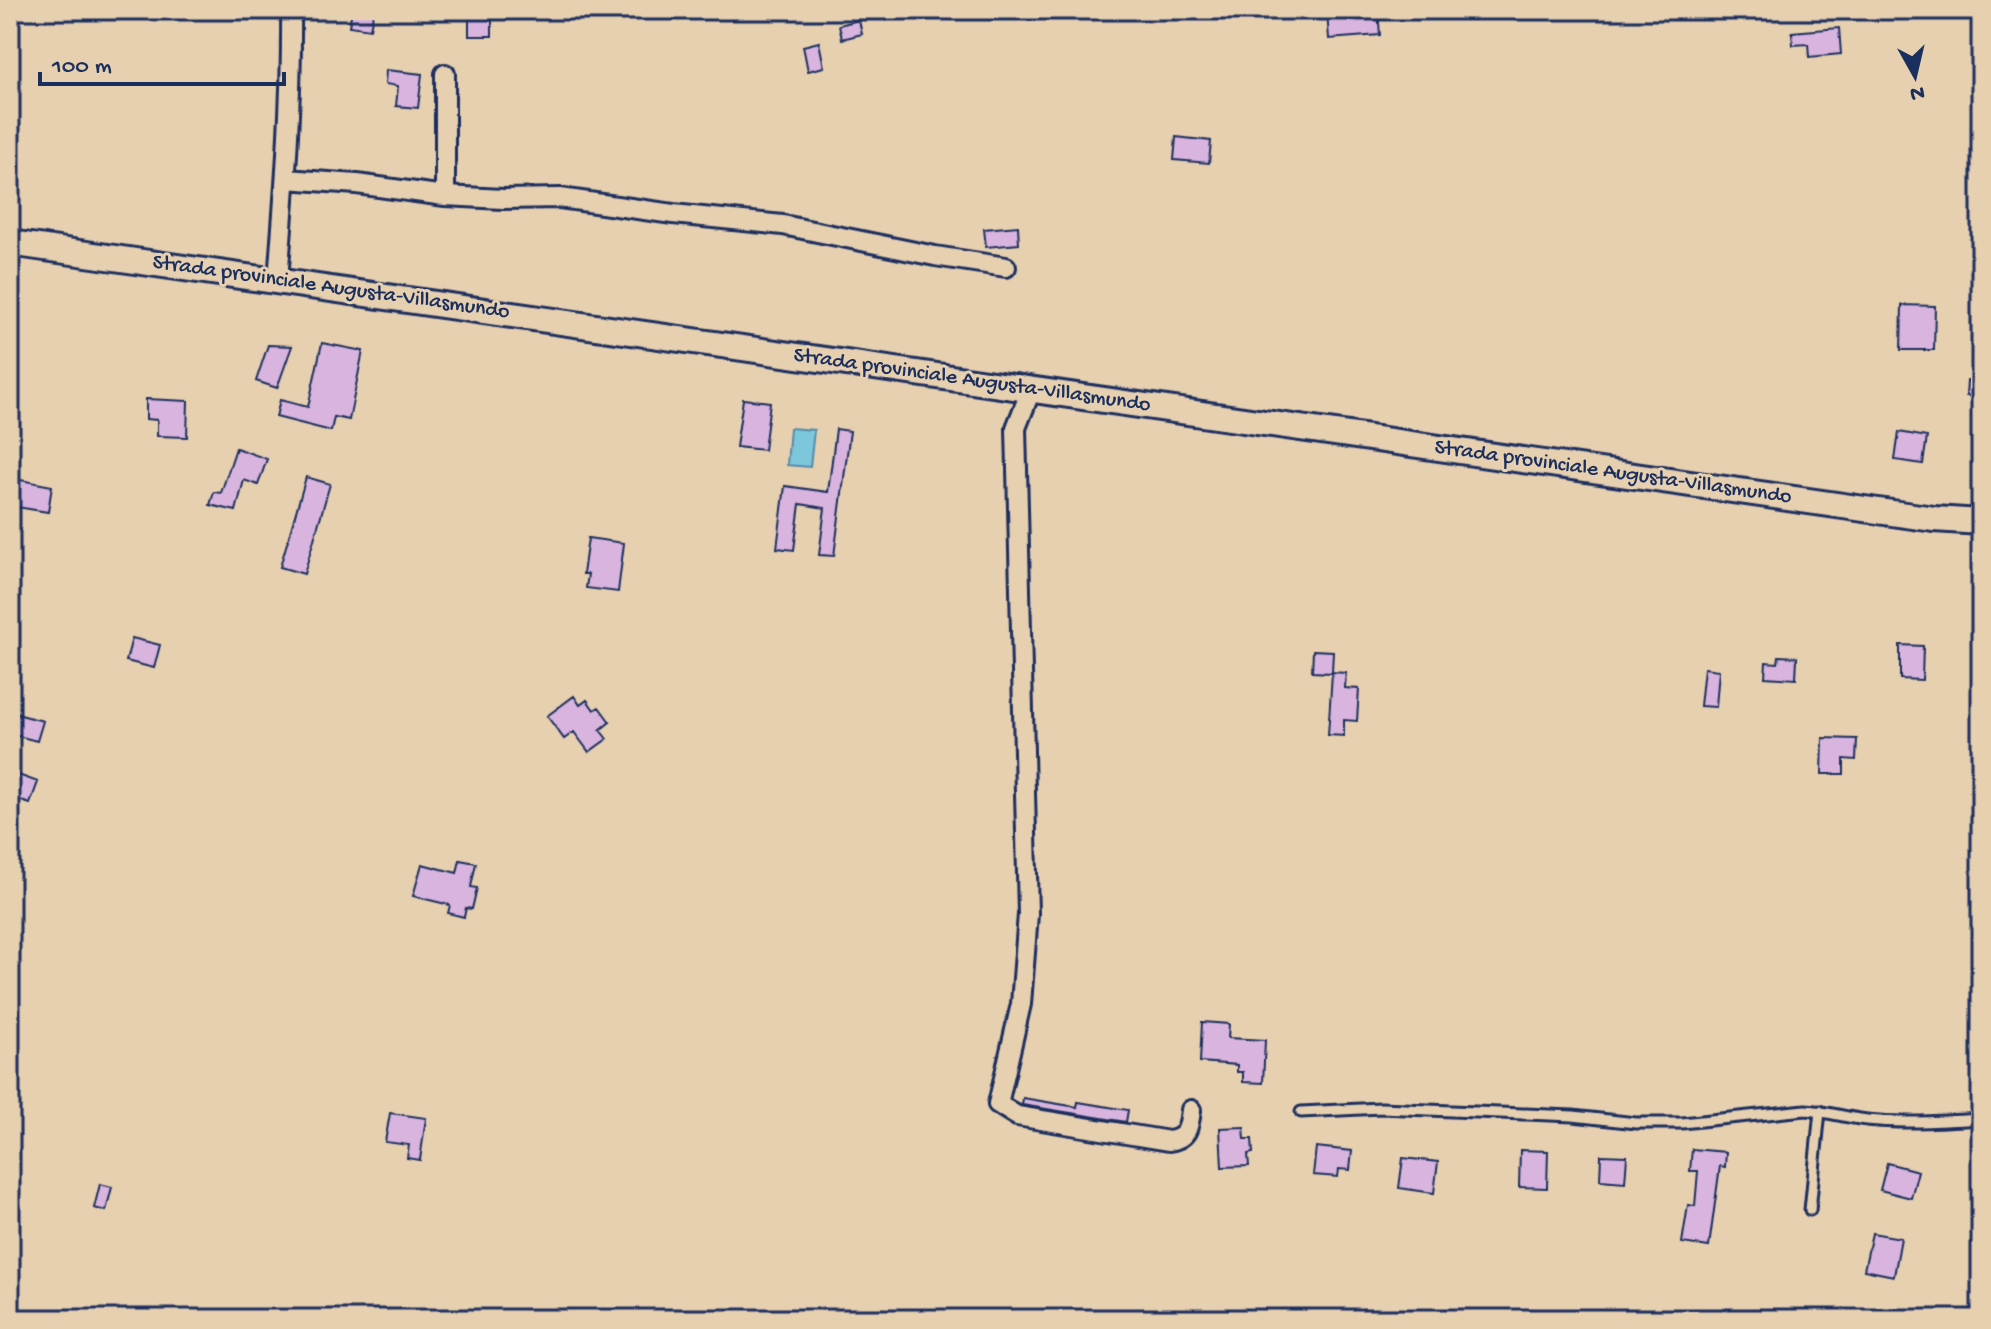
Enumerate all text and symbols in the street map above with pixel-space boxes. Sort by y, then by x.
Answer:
scale bar [40,36,284,86]
north arrow [1875,36,1955,116]
text: 100 m [51,53,112,82]
text: N [1908,78,1926,106]
street label: Strada provinciale Augusta-Villasmundo [151,250,511,326]
street label: Strada provinciale Augusta-Villasmundo [792,343,1152,419]
street label: Strada provinciale Augusta-Villasmundo [1433,435,1793,511]

